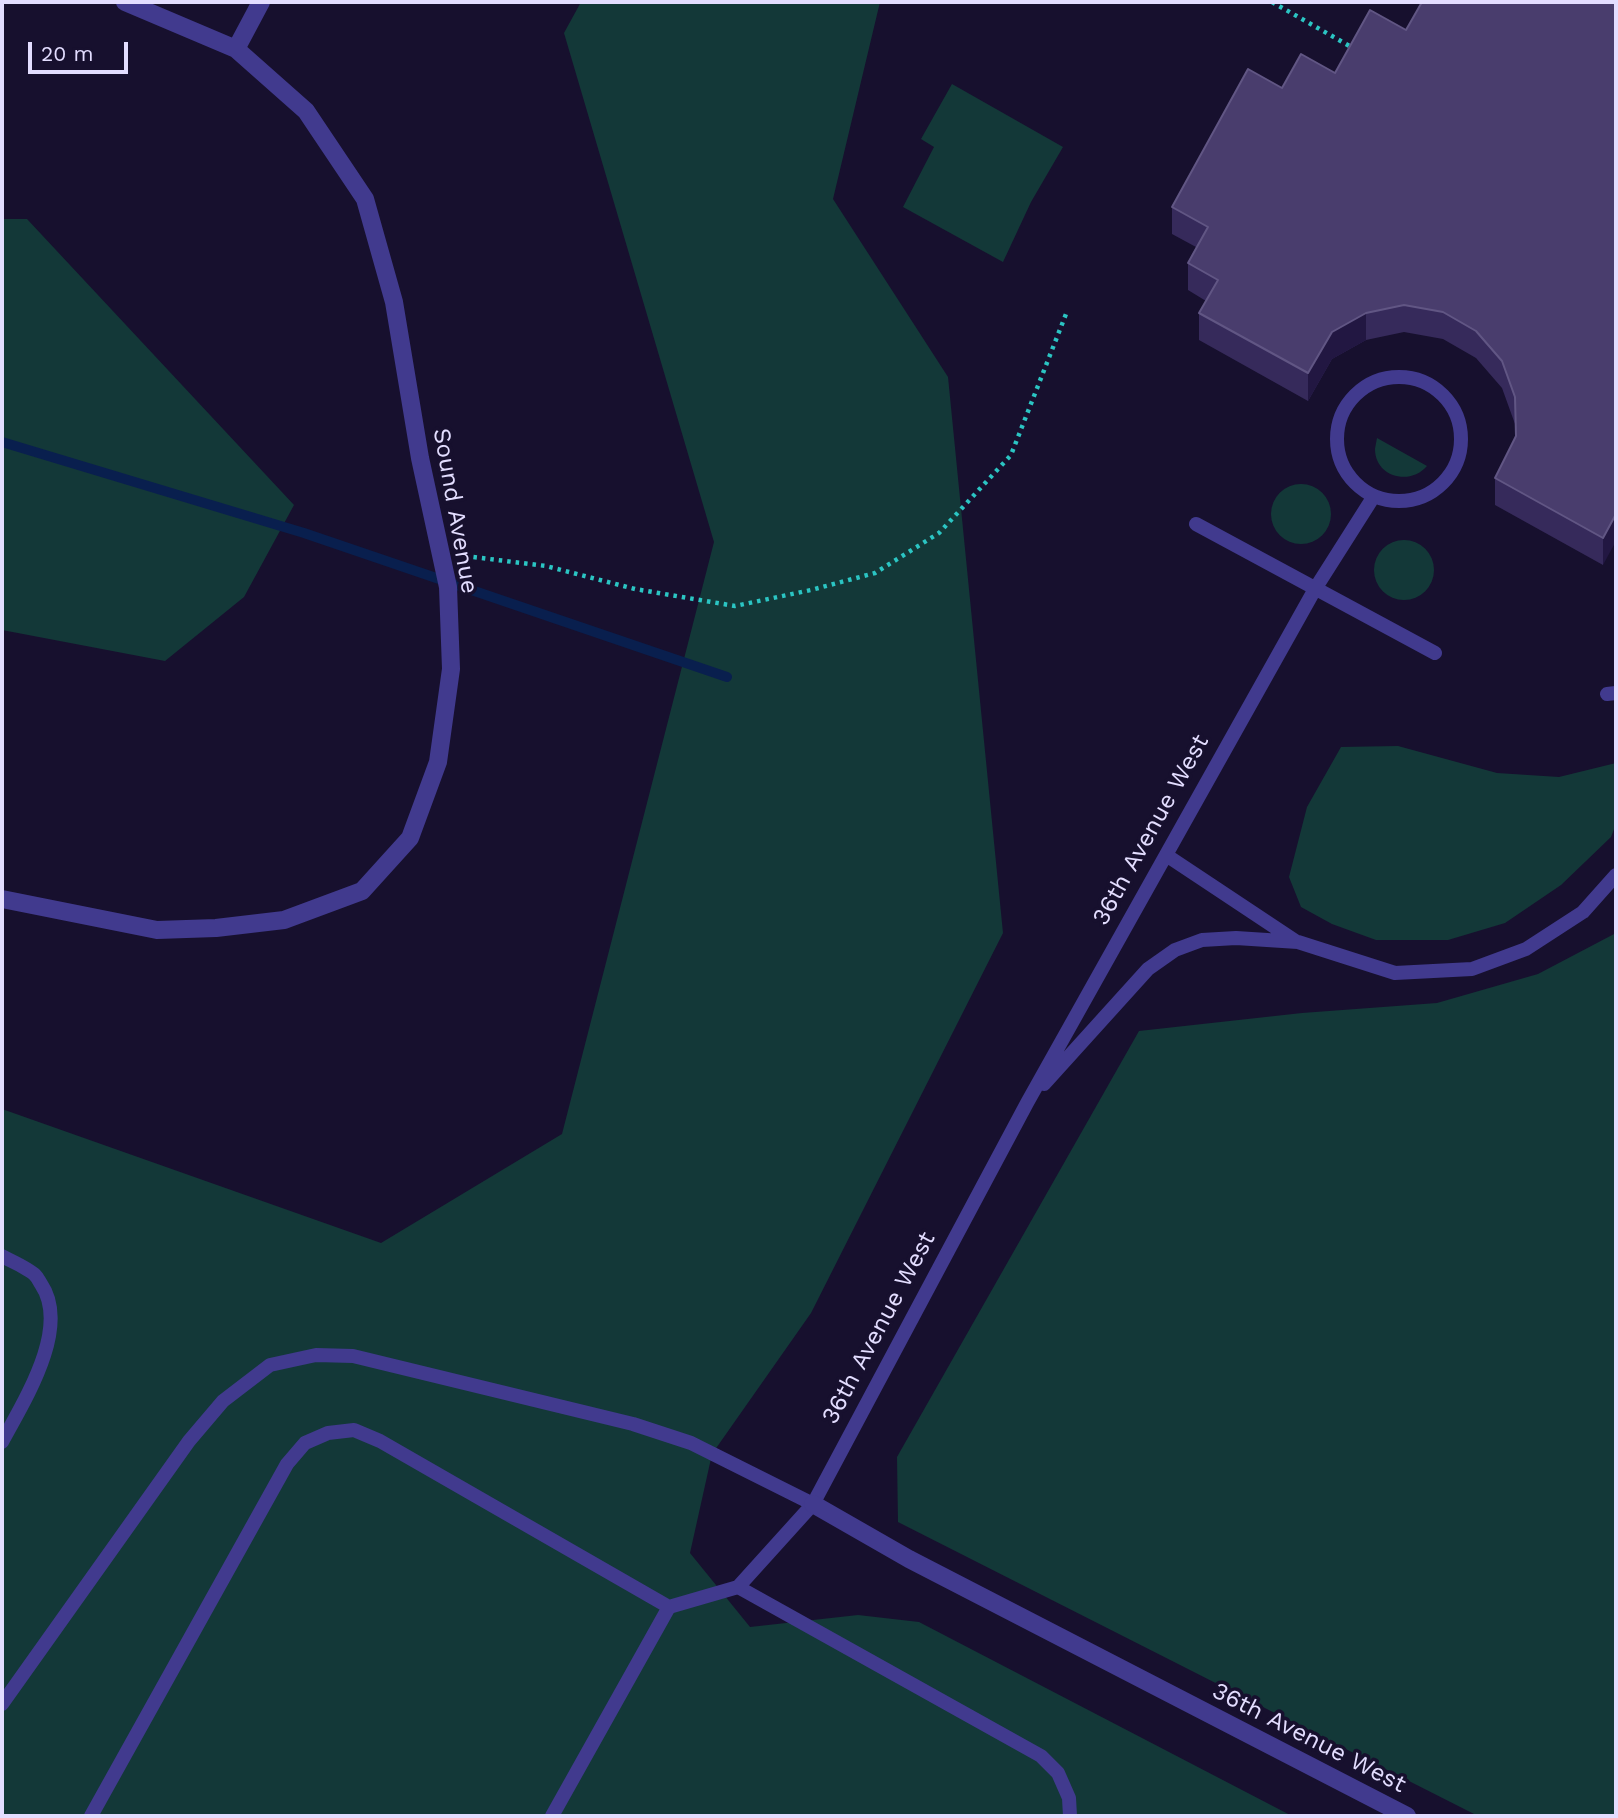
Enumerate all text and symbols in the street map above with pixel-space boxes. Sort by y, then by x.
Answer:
scale bar [32,28,131,72]
text: 20 m [41,41,93,66]
street label: Sound Avenue [426,426,484,596]
street label: 36th Avenue West [1087,730,1215,930]
street label: 36th Avenue West [816,1227,942,1429]
street label: 36th Avenue West [1207,1677,1411,1799]

